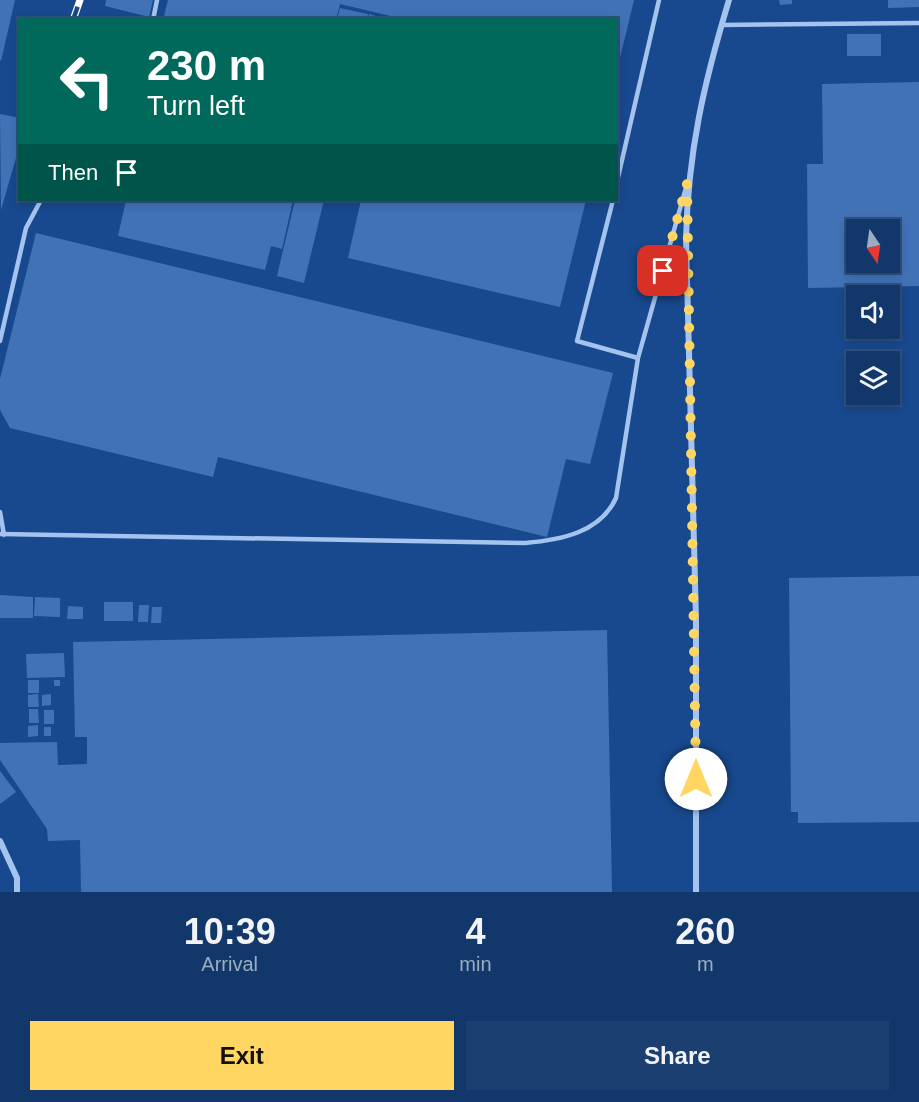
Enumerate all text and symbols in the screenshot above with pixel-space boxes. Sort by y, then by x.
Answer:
icon: left [48,42,126,120]
text: 230 m [147,42,266,89]
text: Turn left [147,91,245,121]
icon: arrive [110,156,143,189]
text: Then [48,160,98,185]
north arrow [846,219,900,273]
map controls [846,219,900,405]
pin [637,245,688,296]
icon: arrive [646,254,679,287]
button: sound [846,285,900,339]
button: layers [846,351,900,405]
position arrow [664,747,728,811]
text: 10:39 [184,911,276,952]
text: 4 [465,911,485,952]
text: 260 [675,911,735,952]
text: Arrival [201,953,258,975]
text: min [459,953,492,975]
text: m [697,953,714,975]
button: Exit [30,1021,454,1090]
button: Share [466,1021,889,1090]

